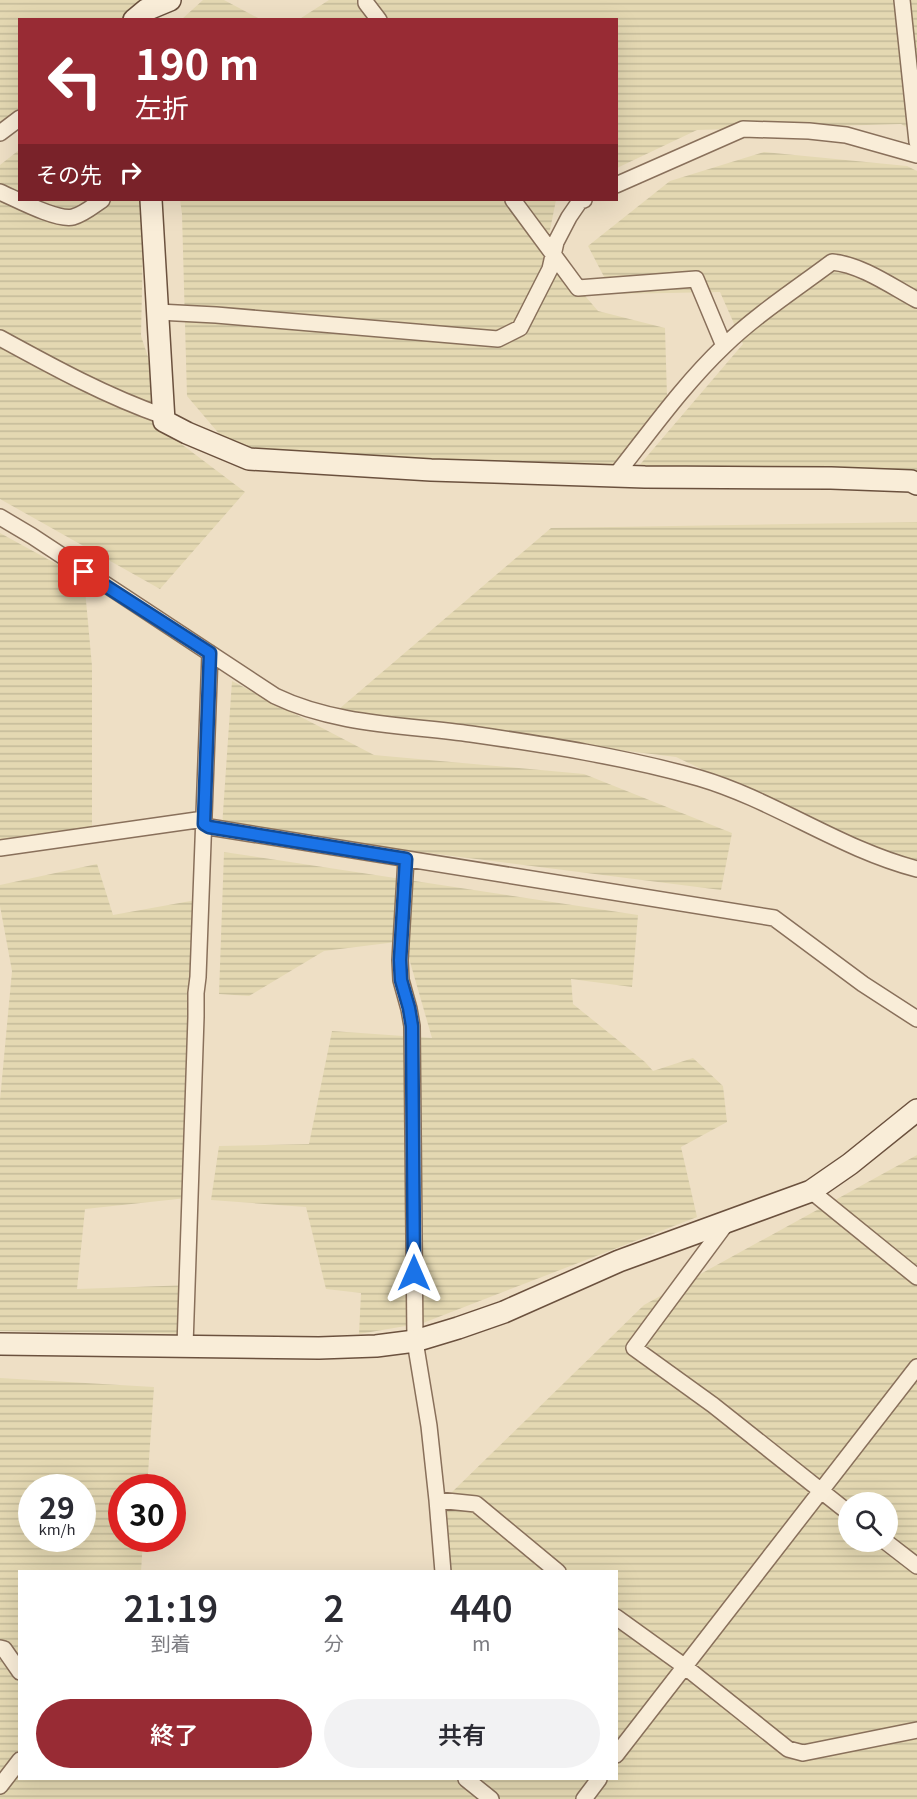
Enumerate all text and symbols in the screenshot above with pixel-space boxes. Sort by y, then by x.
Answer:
text: 190 m [135,31,259,92]
icon: left [36,42,114,120]
text: 左折 [135,87,189,126]
icon: right [114,156,147,189]
text: その先 [36,157,102,189]
pin [58,546,109,597]
icon: arrive [67,555,100,588]
position arrow [382,1241,446,1305]
speed limit sign: 30 [108,1474,186,1552]
text: 29 [39,1484,75,1528]
map controls [838,1492,898,1552]
button: search [838,1492,898,1552]
text: km/h [38,1518,76,1539]
text: 21:19 [123,1580,218,1632]
text: 2 [324,1580,344,1632]
text: 440 [450,1580,513,1632]
text: 到着 [151,1628,191,1657]
text: 分 [324,1628,344,1657]
text: m [472,1628,491,1657]
button: 終了 [36,1699,312,1768]
button: 共有 [324,1699,600,1768]

